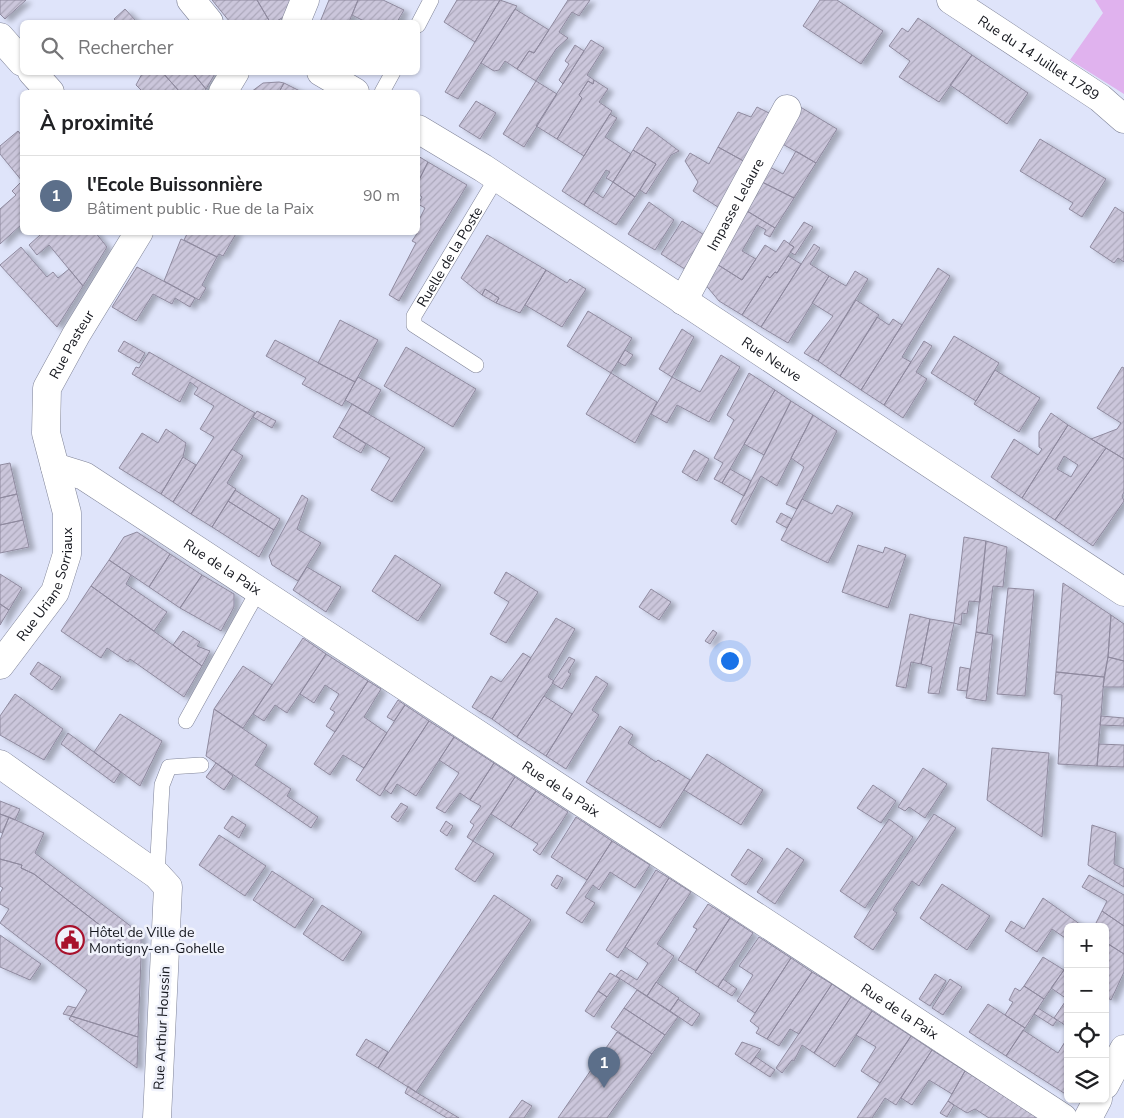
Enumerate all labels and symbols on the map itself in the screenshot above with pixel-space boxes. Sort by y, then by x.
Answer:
street label: Rue du 14 Juillet 1789 [974,11,1103,105]
street label: Impasse Lelaure [703,155,768,254]
street label: Ruelle de la Poste [412,203,487,310]
street label: Rue Pasteur [44,306,99,382]
street label: Rue Neuve [738,332,806,386]
street label: Rue Uriane Sorriaux [12,527,77,645]
street label: Rue de la Paix [180,534,266,600]
your location [717,648,743,674]
street label: Rue de la Paix [519,756,604,822]
place label: Hôtel de Ville de Montigny-en-Gohelle [89,923,224,958]
public building icon: Hôtel de Ville de Montigny-en-Gohelle [55,925,85,955]
street label: Rue Arthur Houssin [149,966,175,1090]
street label: Rue de la Paix [857,979,943,1044]
pin: 1 [588,1047,620,1088]

